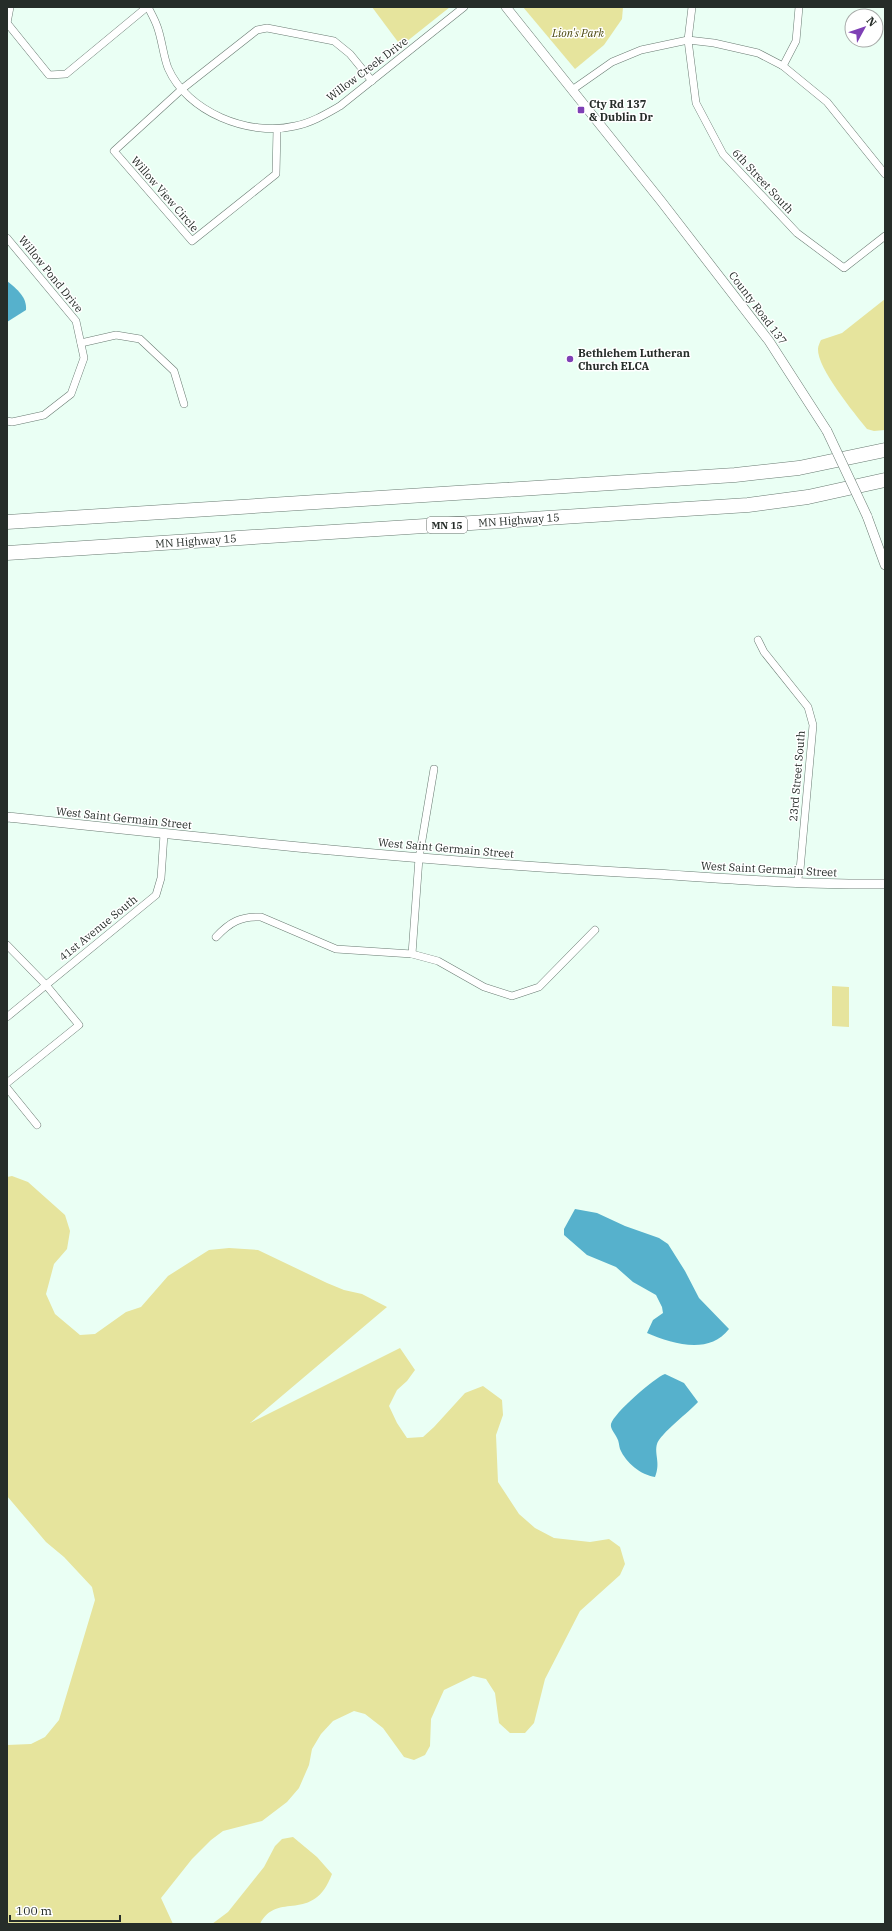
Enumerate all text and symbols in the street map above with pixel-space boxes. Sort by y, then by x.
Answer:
north arrow [844,8,884,48]
text: N [864,14,880,30]
park label: Lion's Park [551,26,604,40]
street label: Willow Creek Drive [324,34,410,104]
place label: Cty Rd 137 & Dublin Dr [589,97,653,124]
marker: Cty Rd 137 & Dublin Dr [576,105,586,115]
street label: 6th Street South [729,146,797,216]
street label: Willow View Circle [128,153,202,235]
street label: Willow Pond Drive [16,233,86,315]
street label: County Road 137 [726,269,790,347]
place label: Bethlehem Lutheran Church ELCA [578,346,690,373]
marker: Bethlehem Lutheran Church ELCA [565,354,575,364]
street label: MN Highway 15 [478,510,560,530]
road number: MN 15 [427,517,467,533]
street label: MN Highway 15 [155,531,237,551]
street label: 23rd Street South [786,730,808,822]
street label: West Saint Germain Street [55,804,193,832]
street label: West Saint Germain Street [377,835,515,861]
street label: West Saint Germain Street [701,858,838,880]
street label: 41st Avenue South [56,892,140,964]
scale bar [10,1897,120,1923]
text: 100 m [16,1903,52,1918]

